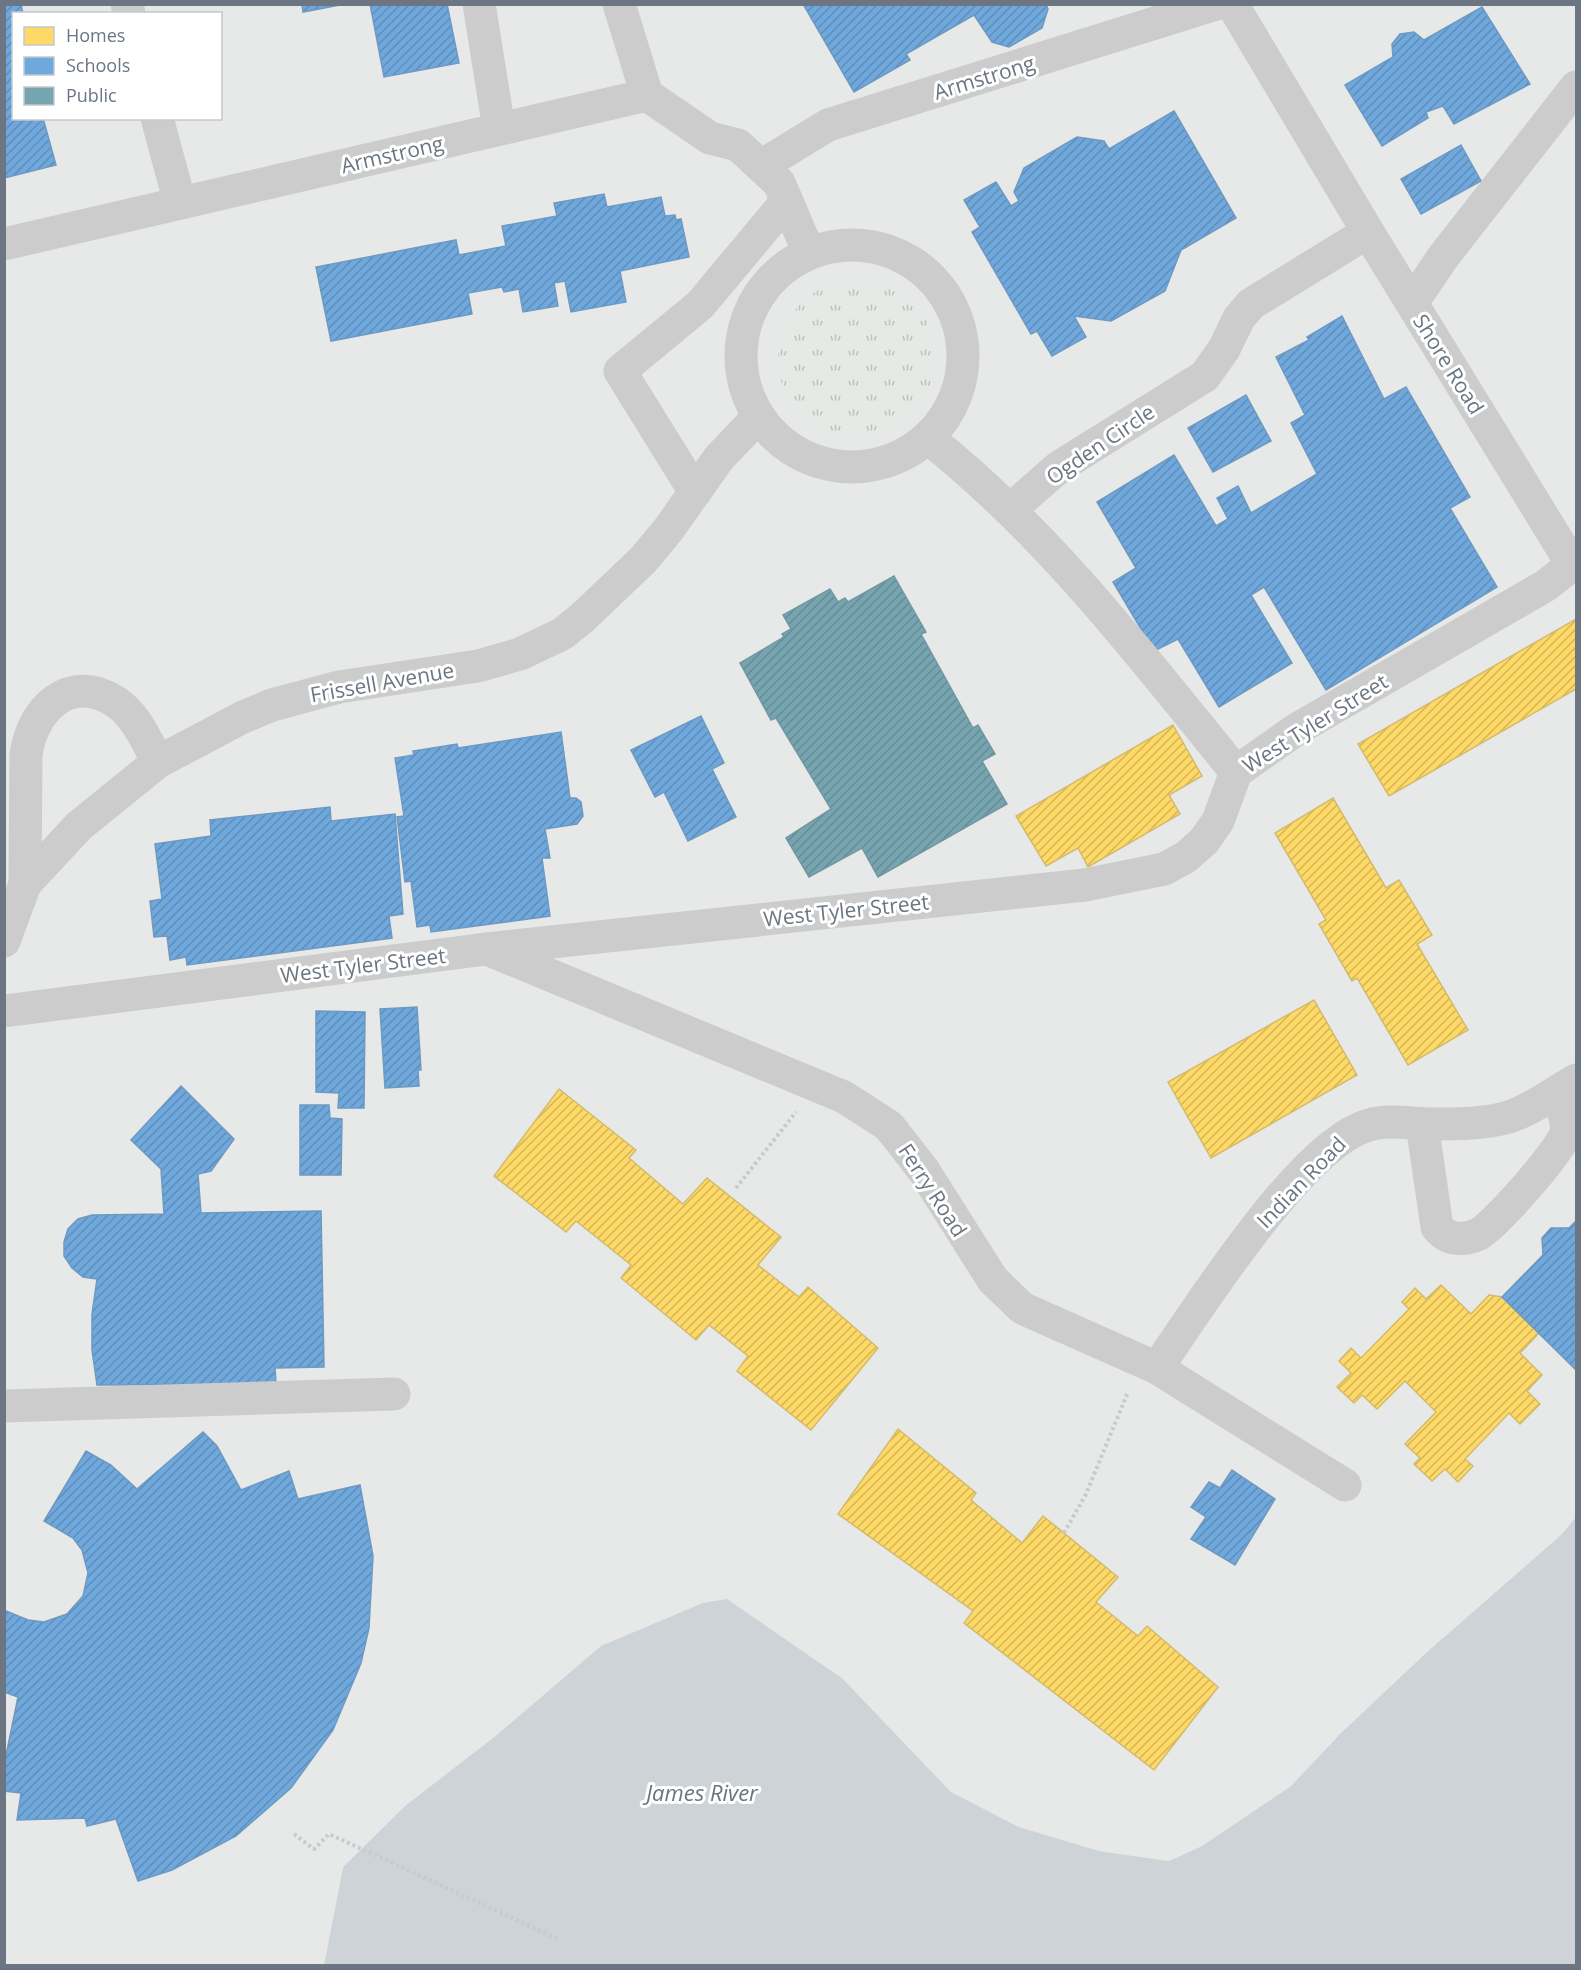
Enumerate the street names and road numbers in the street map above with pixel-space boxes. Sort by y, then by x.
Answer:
street label: Armstrong [930,48,1038,106]
street label: Armstrong [338,129,446,179]
street label: Shore Road [1407,309,1491,419]
street label: Ogden Circle [1040,397,1160,491]
street label: Frissell Avenue [308,656,456,708]
street label: West Tyler Street [1237,667,1393,779]
street label: West Tyler Street [762,887,930,933]
street label: West Tyler Street [279,941,447,989]
street label: Indian Road [1250,1130,1352,1234]
street label: Ferry Road [892,1138,974,1242]

